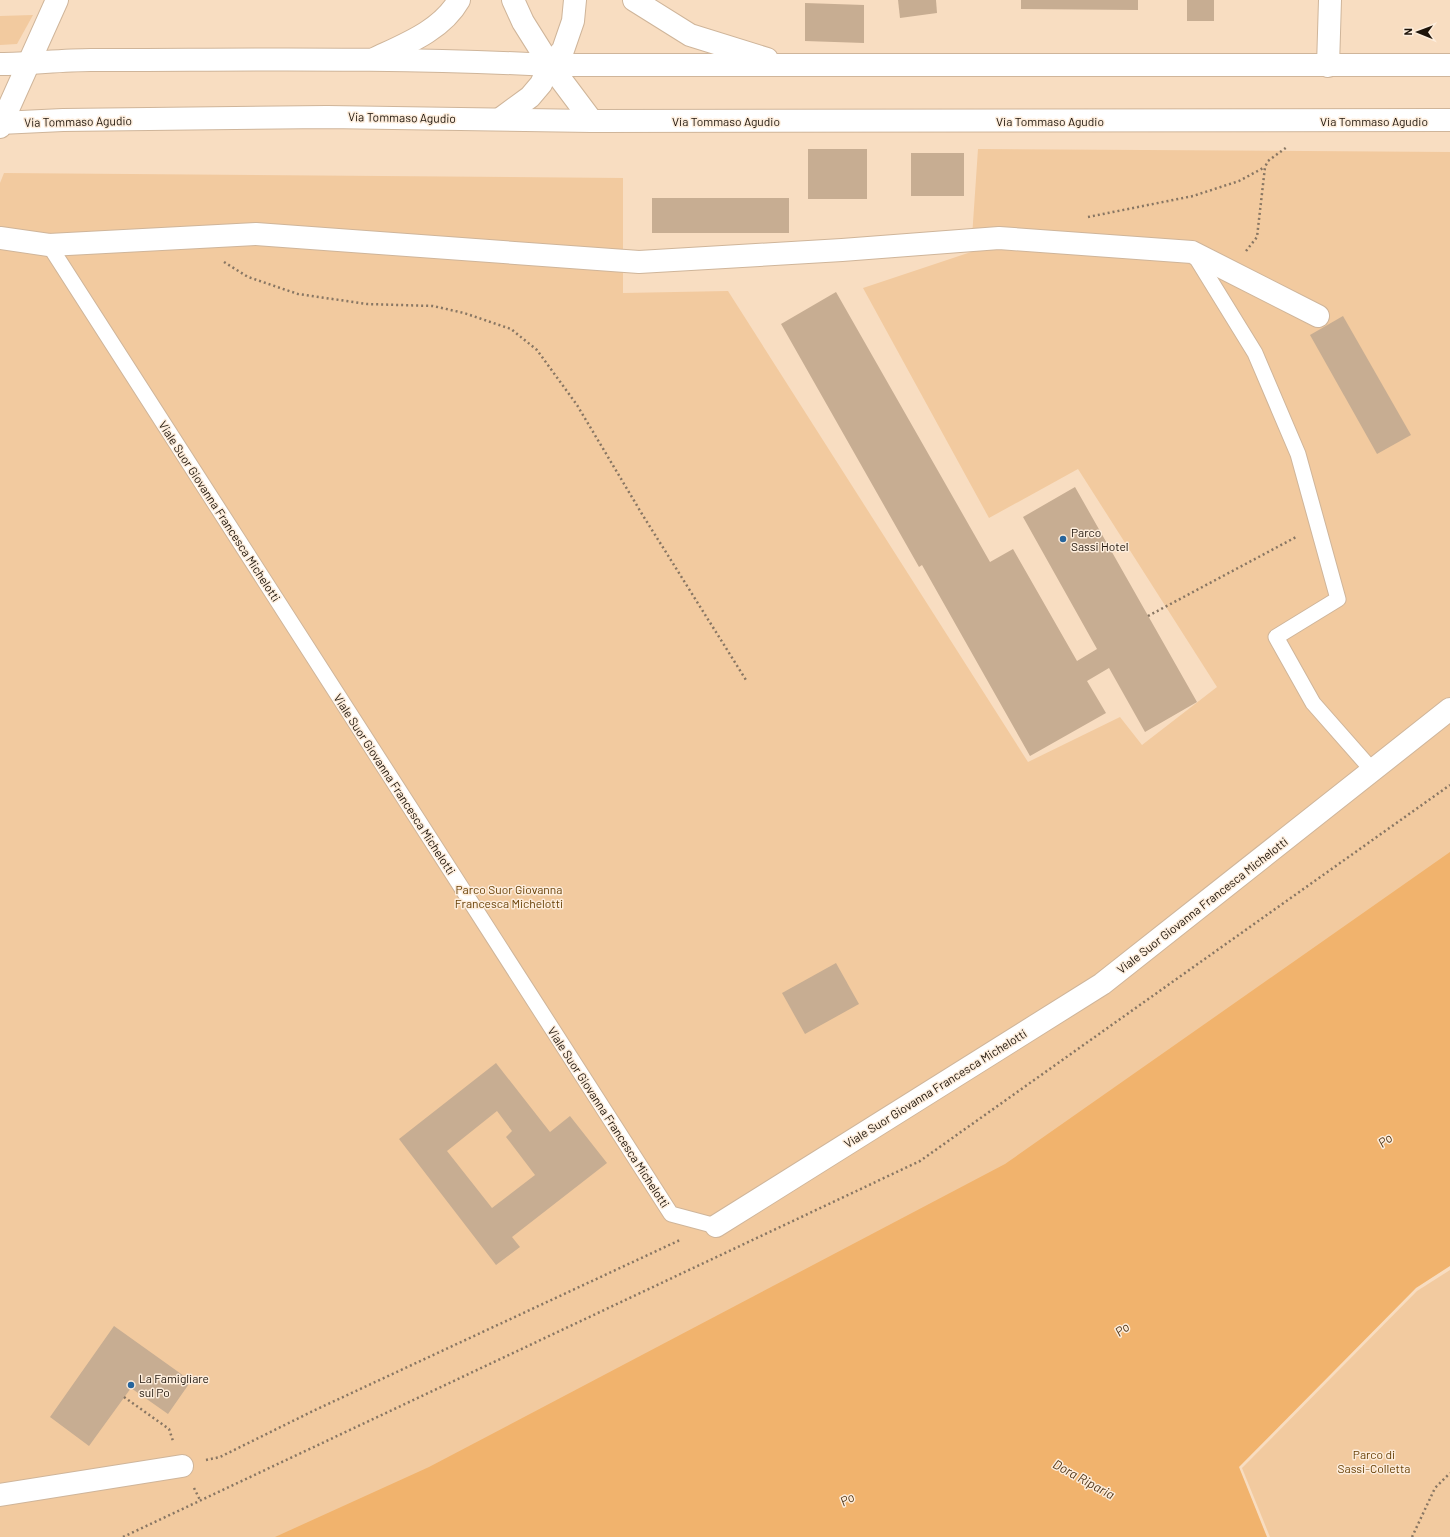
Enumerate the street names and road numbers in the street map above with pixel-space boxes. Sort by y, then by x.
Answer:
street label: Via Tommaso Agudio [348,109,456,125]
street label: Via Tommaso Agudio [24,113,132,129]
street label: Via Tommaso Agudio [672,114,780,128]
street label: Via Tommaso Agudio [996,114,1104,128]
street label: Via Tommaso Agudio [1320,114,1428,128]
street label: Viale Suor Giovanna Francesca Michelotti [156,418,284,604]
street label: Viale Suor Giovanna Francesca Michelotti [331,691,459,877]
street label: Viale Suor Giovanna Francesca Michelotti [1114,834,1290,976]
street label: Viale Suor Giovanna Francesca Michelotti [545,1024,673,1210]
street label: Viale Suor Giovanna Francesca Michelotti [841,1026,1029,1150]

